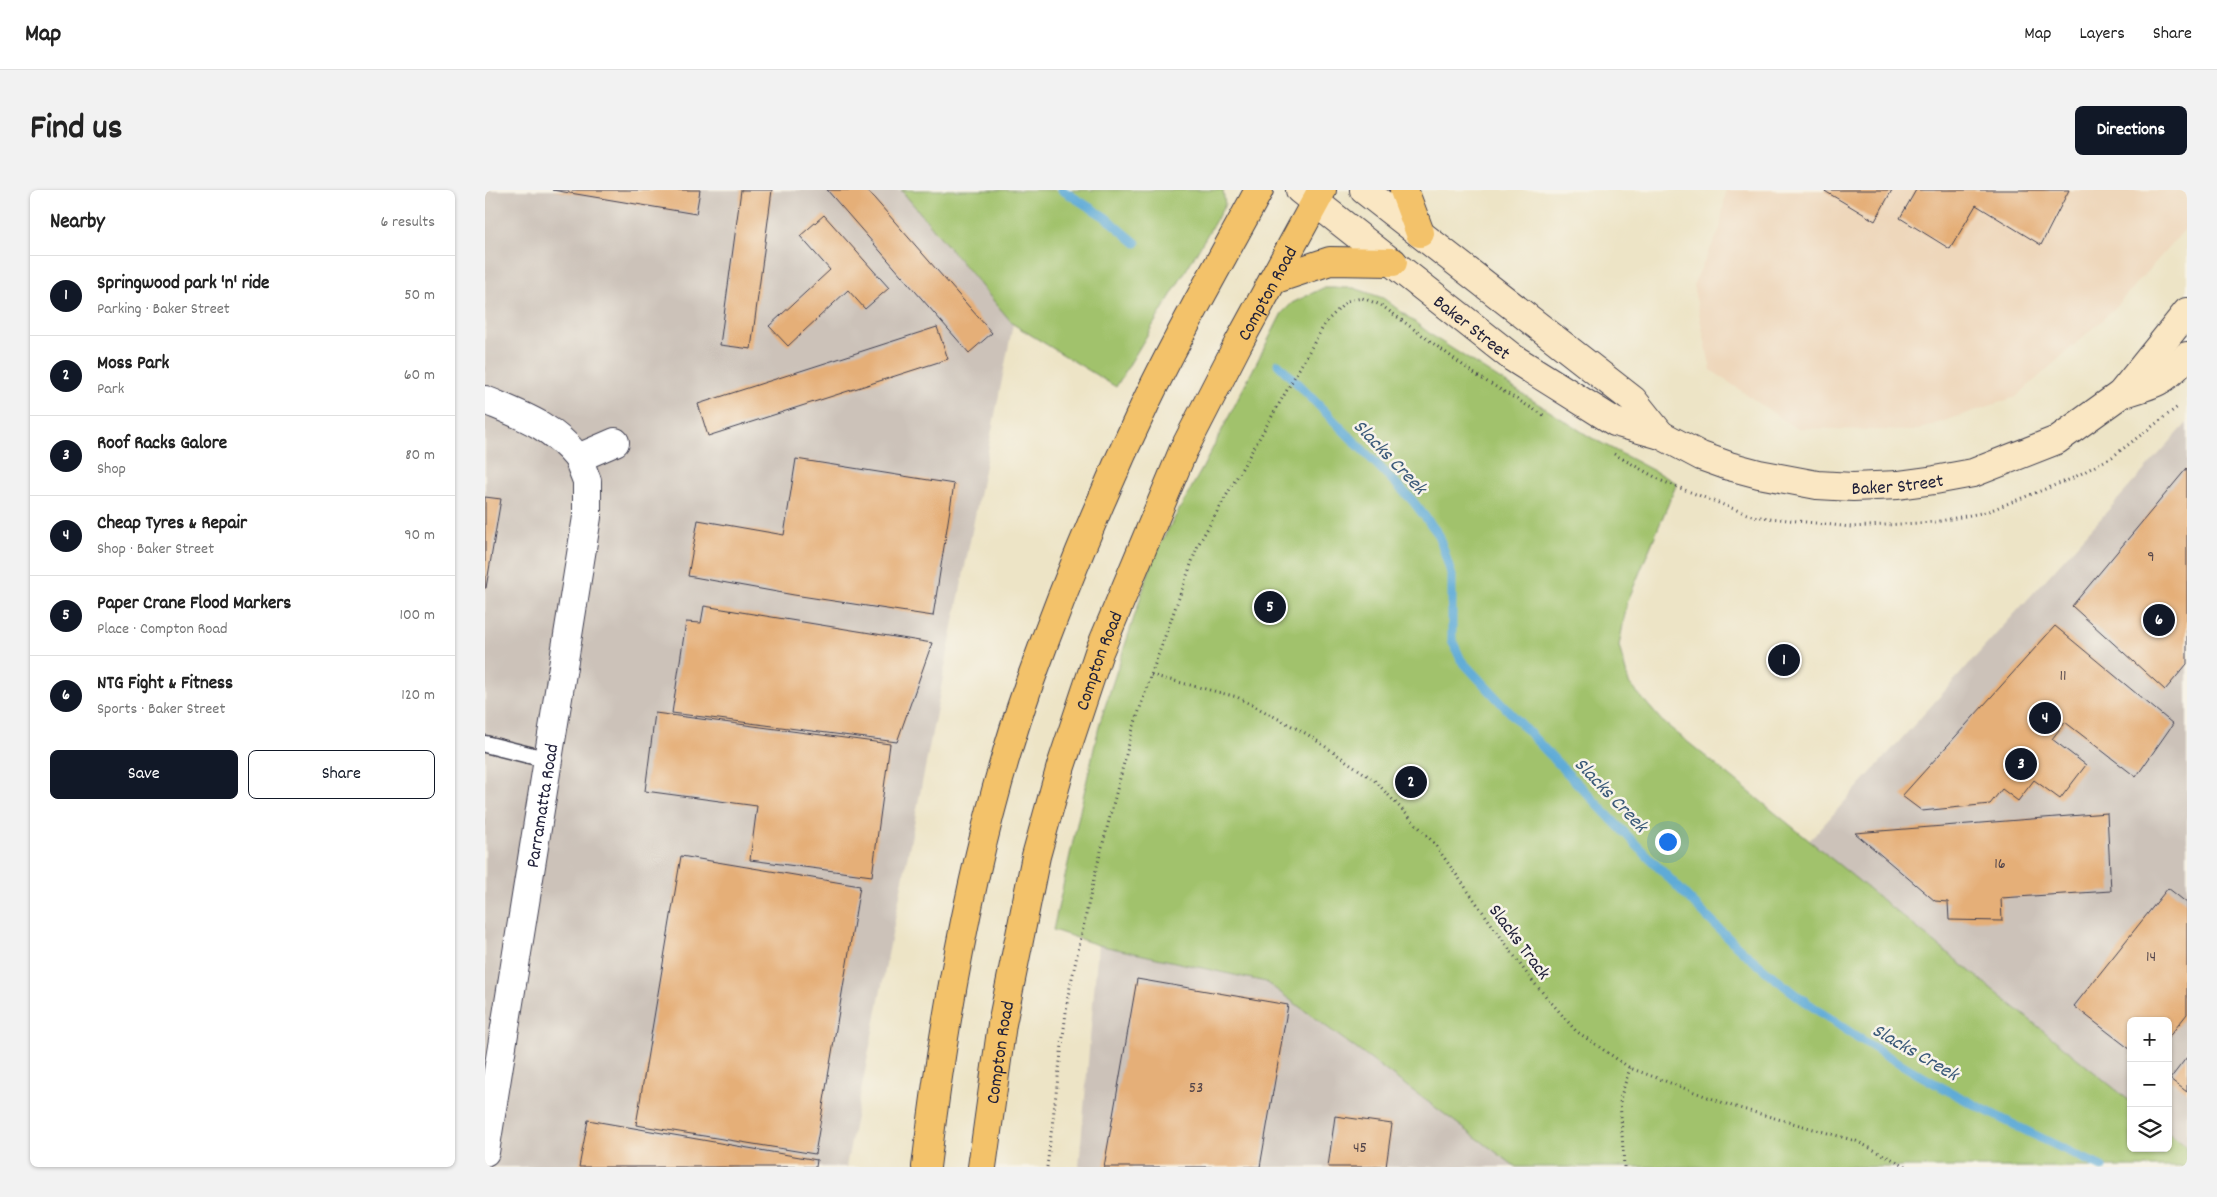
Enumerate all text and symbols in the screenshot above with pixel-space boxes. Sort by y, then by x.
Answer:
text: Map [25,18,61,52]
text: Map [2024,22,2051,47]
text: Layers [2079,22,2125,47]
text: Share [2153,22,2192,47]
text: Find us [30,105,122,155]
button: Directions [2075,106,2187,155]
text: Nearby [50,208,105,238]
text: 6 results [380,211,435,234]
street label: Compton Road [1232,242,1306,346]
text: Springwood park 'n' ride [97,271,269,298]
text: 1 [64,284,68,307]
text: 50 m [404,284,435,307]
street label: Baker Street [1426,290,1515,368]
text: Parking · Baker Street [97,298,230,321]
text: Moss Park [97,351,169,378]
text: 2 [63,364,70,387]
text: 60 m [404,364,435,387]
text: Park [97,378,124,401]
water label: Slacks Creek [1346,414,1433,503]
text: Roof Racks Galore [97,431,227,458]
text: 3 [62,444,70,467]
text: 80 m [405,444,435,467]
text: Shop [97,458,126,481]
street label: Baker Street [1851,469,1946,504]
text: Cheap Tyres & Repair [97,511,247,538]
text: 4 [63,524,69,547]
text: 90 m [404,524,435,547]
text: Shop · Baker Street [97,538,214,561]
house number: 9 [2147,546,2155,569]
pin: 5 [1254,588,1286,626]
text: Paper Crane Flood Markers [97,591,291,618]
pin: 6 [2143,601,2175,639]
text: 5 [62,604,70,627]
text: 100 m [399,604,435,627]
street label: Compton Road [1070,608,1131,715]
text: Place · Compton Road [97,618,227,641]
pin: 1 [1768,641,1800,679]
house number: 11 [2059,665,2067,688]
text: NTG Fight & Fitness [97,671,233,698]
text: 6 [62,684,70,707]
text: 120 m [401,684,435,707]
text: Sports · Baker Street [97,698,225,721]
pin: 4 [2029,699,2061,737]
street label: Parramatta Road [521,742,567,870]
pin: 3 [2005,745,2037,783]
button: Save [50,750,238,799]
button: Share [248,750,435,799]
water label: Slacks Creek [1567,752,1654,841]
pin: 2 [1395,763,1427,801]
your location [1655,829,1681,855]
house number: 16 [1994,853,2006,876]
street label: Slacks Track [1481,900,1556,987]
house number: 14 [2146,946,2156,969]
street label: Compton Road [981,999,1023,1106]
map controls [2127,1017,2172,1152]
button: + [2127,1017,2172,1062]
water label: Slacks Creek [1866,1018,1964,1090]
button: − [2127,1062,2172,1107]
house number: 53 [1189,1077,1203,1100]
button: layers [2127,1107,2172,1152]
house number: 45 [1353,1137,1367,1160]

